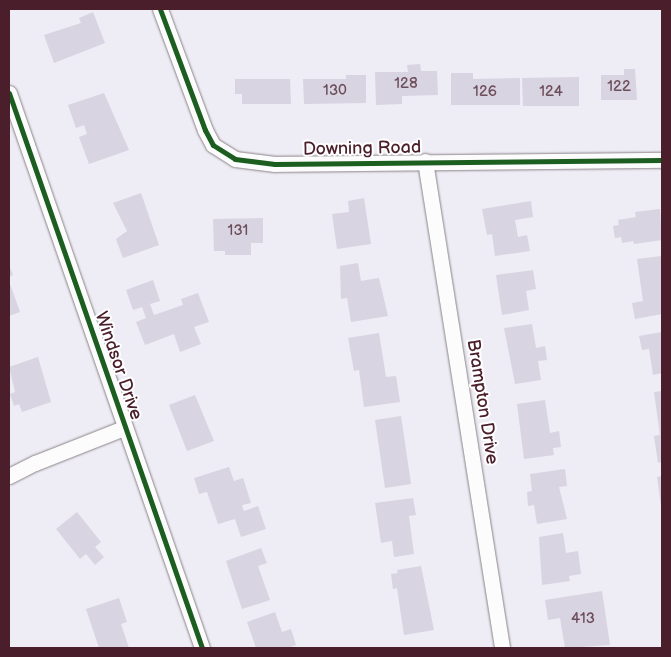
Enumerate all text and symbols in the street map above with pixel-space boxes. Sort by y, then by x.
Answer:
house number: 128 [394,75,418,93]
house number: 122 [607,78,631,96]
house number: 130 [323,82,347,100]
house number: 126 [473,83,497,101]
house number: 124 [539,83,563,101]
street label: Downing Road [303,137,421,161]
house number: 131 [228,222,248,240]
street label: Windsor Drive [89,309,147,423]
street label: Brampton Drive [461,338,503,466]
house number: 413 [571,610,595,628]

